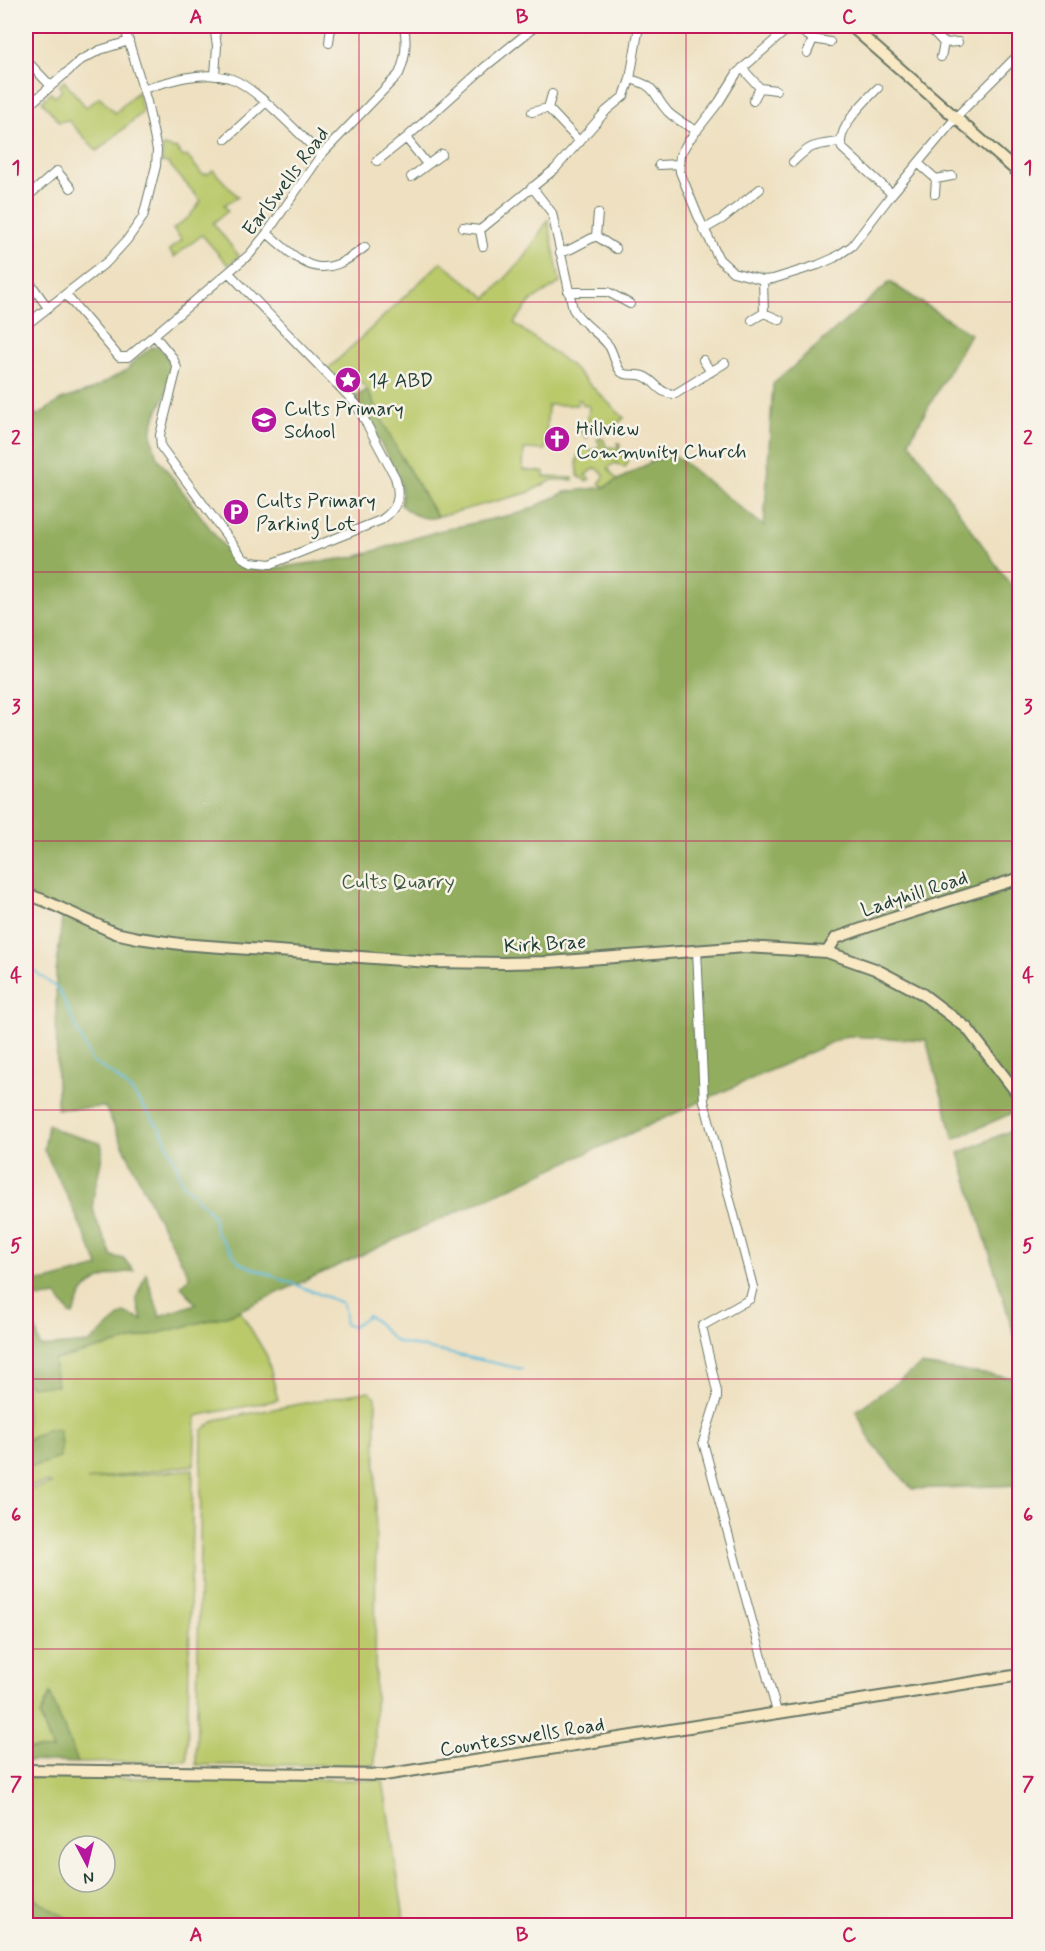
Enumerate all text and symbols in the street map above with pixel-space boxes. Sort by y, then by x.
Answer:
text: A [189,4,203,31]
text: B [516,4,529,31]
text: C [842,4,857,31]
street label: Earlswells Road [236,122,336,242]
text: 1 [12,155,20,182]
text: 1 [1024,155,1032,182]
place icon: 14 ABD [333,365,363,395]
place label: 14 ABD [368,368,433,395]
place label: Cults Primary School [284,396,404,446]
school or university icon: Cults Primary School [249,405,279,435]
place label: Hillview Community Church [576,416,747,466]
church icon: Hillview Community Church [542,424,572,454]
text: 2 [11,425,21,452]
text: 2 [1023,425,1033,452]
place label: Cults Primary Parking Lot [256,488,376,540]
parking icon: Cults Primary Parking Lot [221,497,251,527]
text: 3 [11,694,21,721]
text: 3 [1023,694,1033,721]
street label: Ladyhill Road [858,864,971,924]
park label: Cults Quarry [341,869,455,896]
street label: Kirk Brae [503,929,587,960]
text: 4 [10,963,22,990]
text: 4 [1022,963,1034,990]
text: 5 [10,1233,22,1260]
text: 5 [1022,1233,1034,1260]
text: 6 [11,1502,21,1529]
text: 6 [1023,1502,1033,1529]
street label: Countesswells Road [438,1711,606,1764]
text: 7 [10,1771,22,1798]
text: 7 [1022,1771,1034,1798]
north arrow [57,1834,117,1894]
text: N [82,1866,95,1888]
text: A [189,1922,203,1949]
text: B [516,1922,529,1949]
text: C [842,1922,857,1949]

